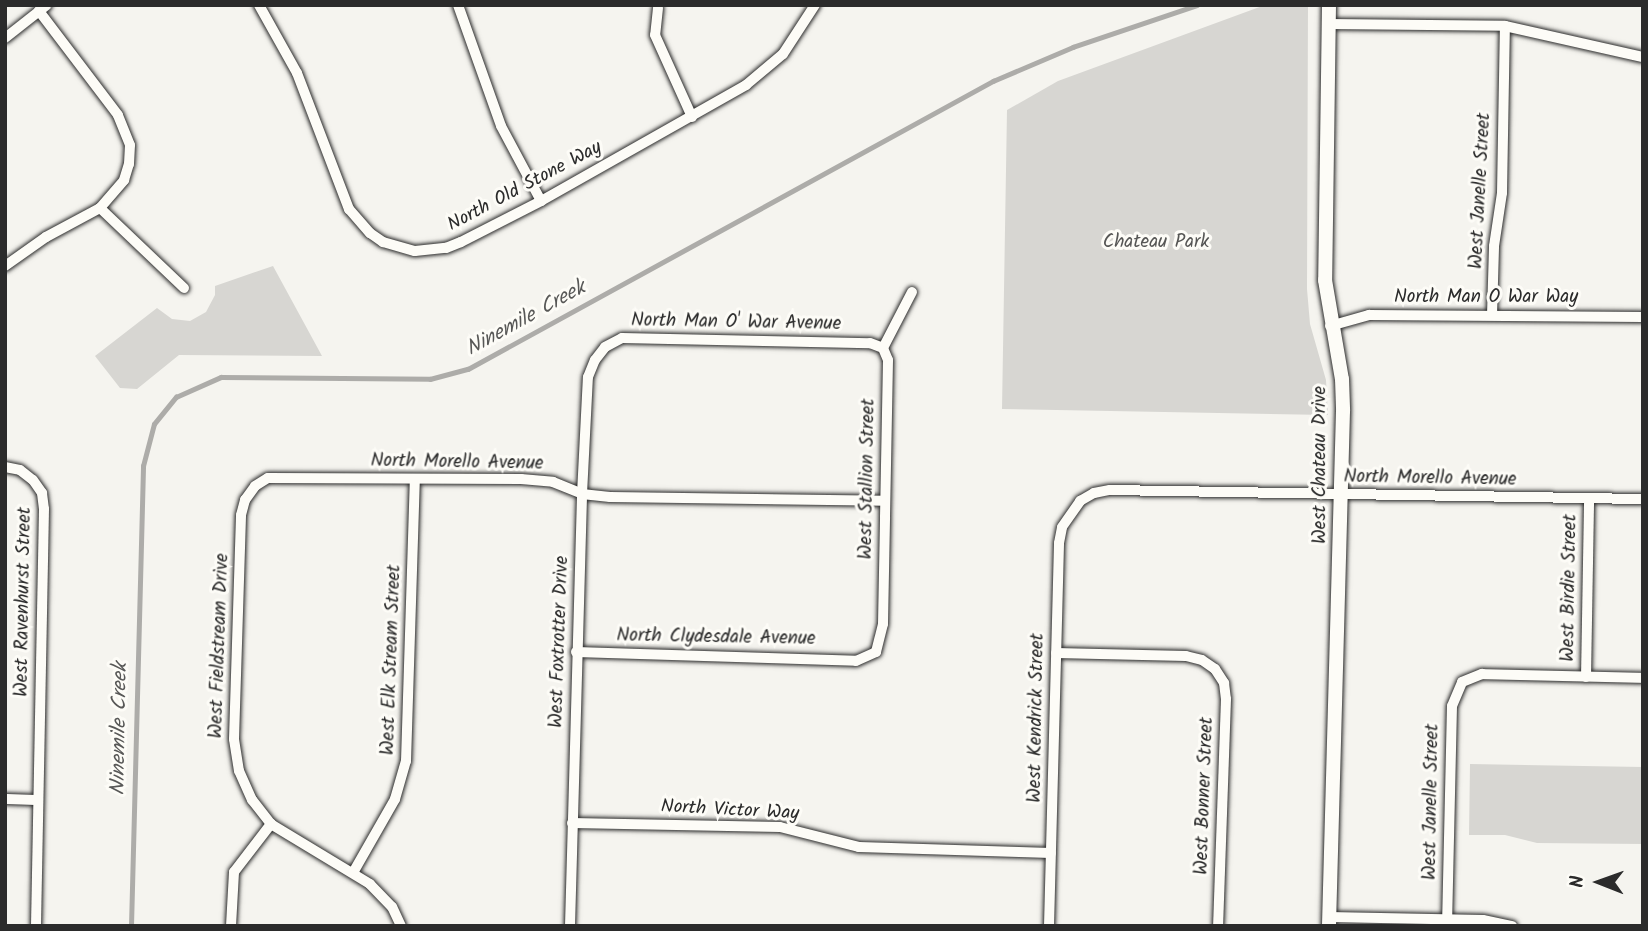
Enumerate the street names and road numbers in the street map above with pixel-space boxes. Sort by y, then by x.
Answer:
street label: West Janelle Street [1466,112,1496,270]
street label: North Old Stone Way [444,137,606,237]
street label: North Man O War Way [1394,287,1578,309]
street label: North Man O' War Avenue [631,310,841,336]
street label: West Chateau Drive [1310,386,1332,544]
street label: West Stallion Street [855,398,881,560]
street label: North Morello Avenue [370,450,544,476]
street label: North Morello Avenue [1343,466,1517,492]
street label: West Ravenhurst Street [11,507,37,697]
street label: West Birdie Street [1557,514,1583,662]
street label: West Fieldstream Drive [205,553,235,739]
street label: West Foxtrotter Drive [546,556,574,728]
street label: West Elk Stream Street [377,564,407,756]
street label: North Clydesdale Avenue [616,625,816,651]
street label: West Kendrick Street [1024,633,1050,803]
street label: West Bonner Street [1191,717,1219,875]
street label: West Janelle Street [1419,724,1445,880]
street label: North Victor Way [660,796,800,826]

